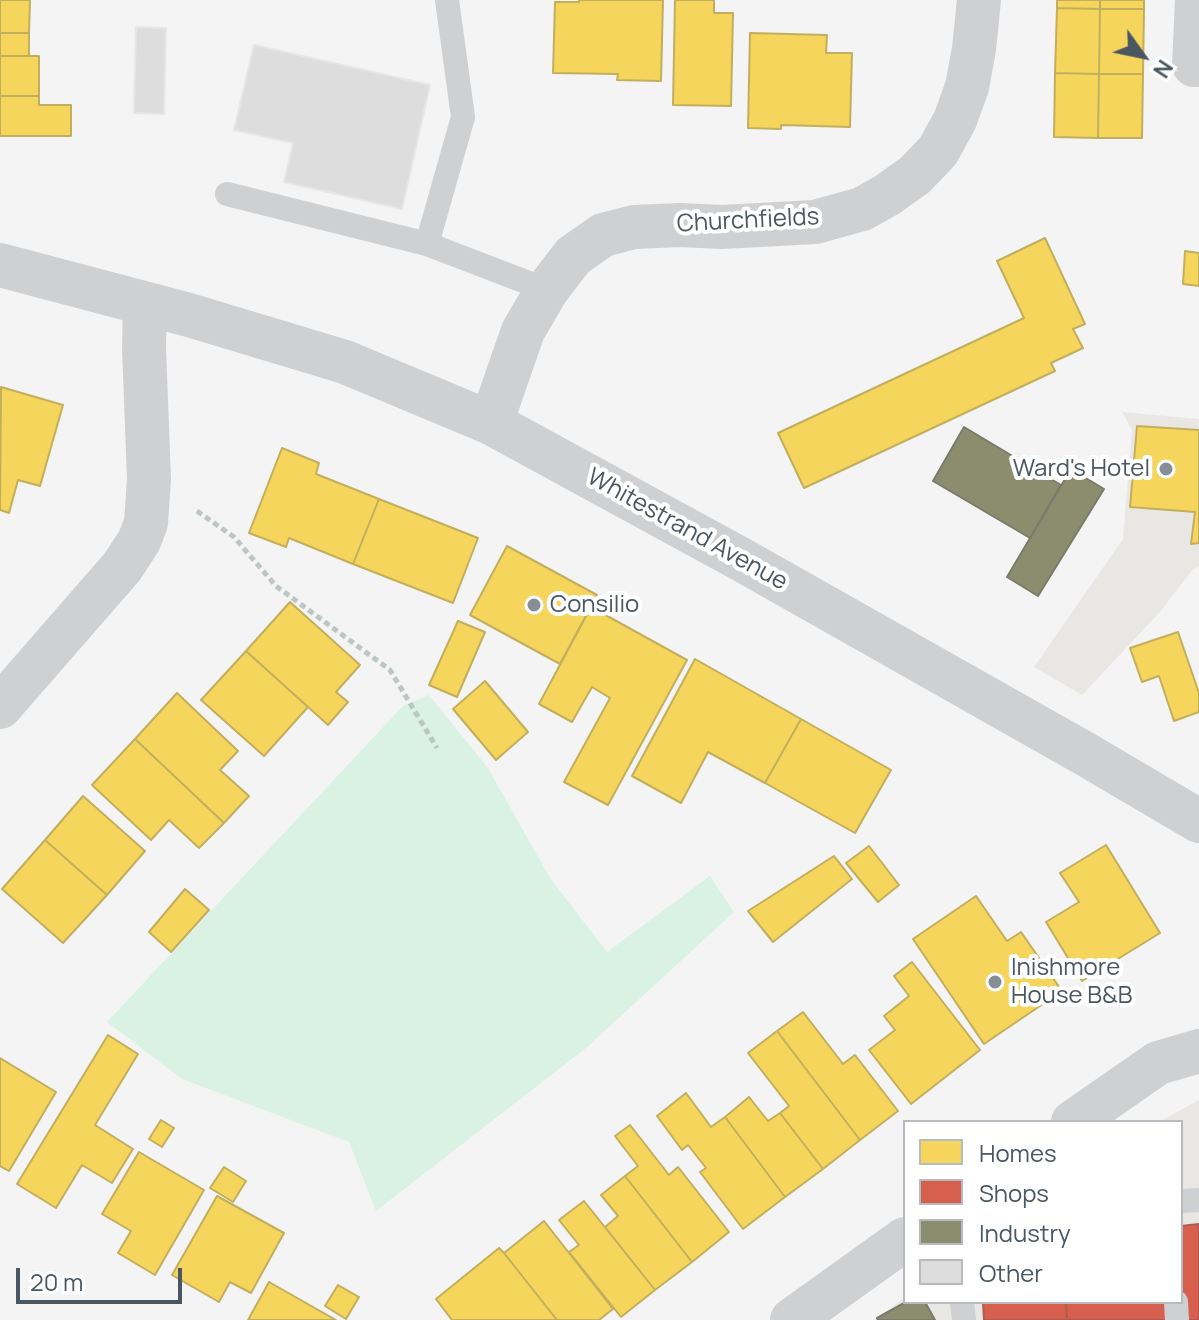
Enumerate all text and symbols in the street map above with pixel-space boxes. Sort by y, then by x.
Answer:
north arrow [1103,16,1183,96]
text: N [1146,54,1180,84]
street label: Churchfields [676,203,820,239]
place label: Ward's Hotel [1013,455,1150,483]
marker: Ward's Hotel [1157,460,1175,478]
street label: Whitestrand Avenue [582,463,792,597]
place label: Consilio [550,591,639,619]
marker: Consilio [525,596,543,614]
place label: Inishmore House B&B [1011,954,1132,1010]
marker: Inishmore House B&B [986,973,1004,991]
legend [903,1120,1183,1304]
text: Homes [979,1136,1057,1169]
text: Shops [979,1176,1049,1209]
text: Industry [979,1216,1071,1249]
scale bar [20,1252,186,1302]
text: Other [979,1256,1043,1289]
text: 20 m [30,1265,83,1298]

